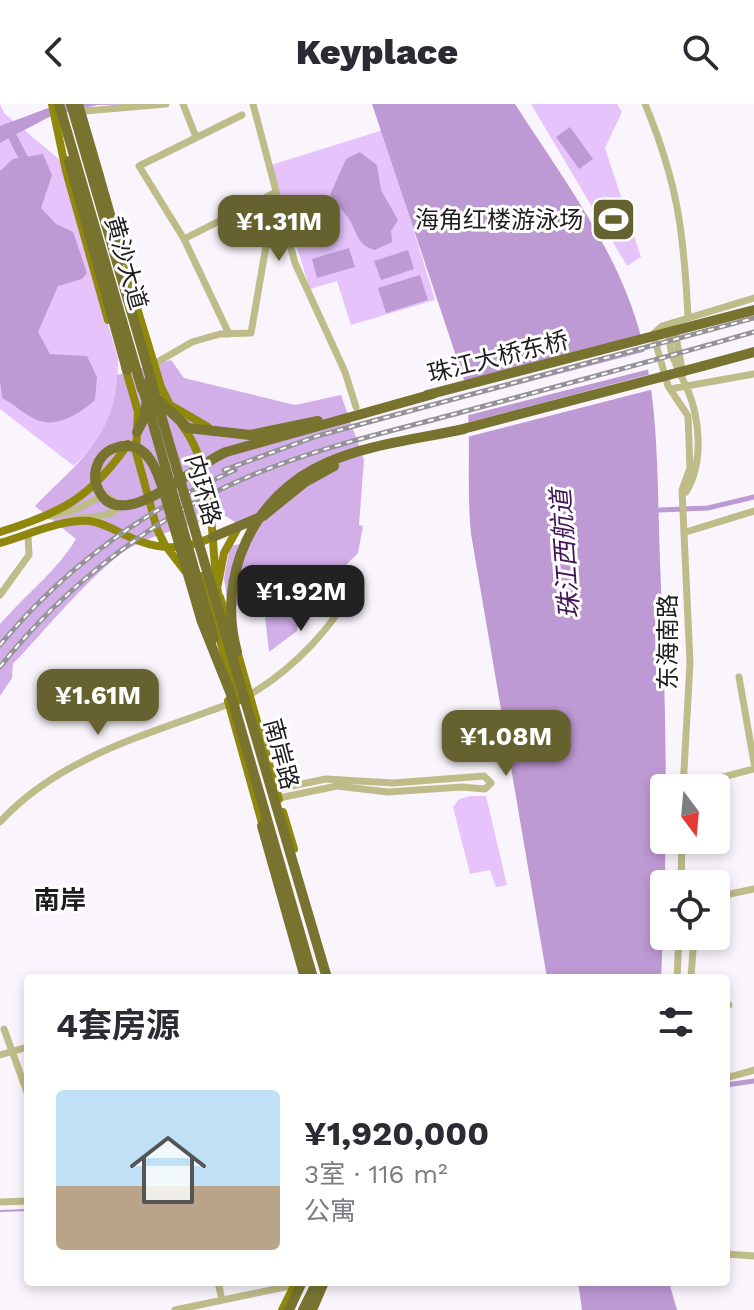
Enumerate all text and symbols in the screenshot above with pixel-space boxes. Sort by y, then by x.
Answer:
icon: back [32,30,76,74]
icon: search [678,30,722,74]
text: Keyplace [296,31,458,73]
pin: ¥1.31M [214,195,344,263]
sports icon: 海角红楼游泳场 [590,196,638,244]
text: ¥1.31M [236,206,322,236]
place label: 海角红楼游泳场 [415,206,583,234]
street label: 黄沙大道 [99,213,153,313]
street label: 珠江大桥东桥 [425,326,571,388]
street label: 内环路 [180,452,226,528]
water label: 珠江西航道 [545,484,584,620]
pin: ¥1.92M [236,565,366,633]
text: ¥1.92M [255,576,347,606]
street label: 东海南路 [654,594,682,690]
pin: ¥1.61M [33,669,163,737]
text: ¥1.61M [55,680,141,710]
pin: ¥1.08M [441,710,571,778]
street label: 南岸路 [258,716,304,792]
text: ¥1.08M [460,721,552,751]
north arrow [650,774,730,854]
map controls [650,774,730,950]
button: locate [650,870,730,950]
district label: 南岸 [34,885,86,915]
icon: filters [654,1000,698,1044]
text: 4套房源 [56,1005,180,1045]
text: ¥1,920,000 [304,1113,489,1153]
icon: home [120,1122,216,1218]
text: 3室 · 116 m² [304,1159,447,1189]
text: 公寓 [304,1196,356,1226]

